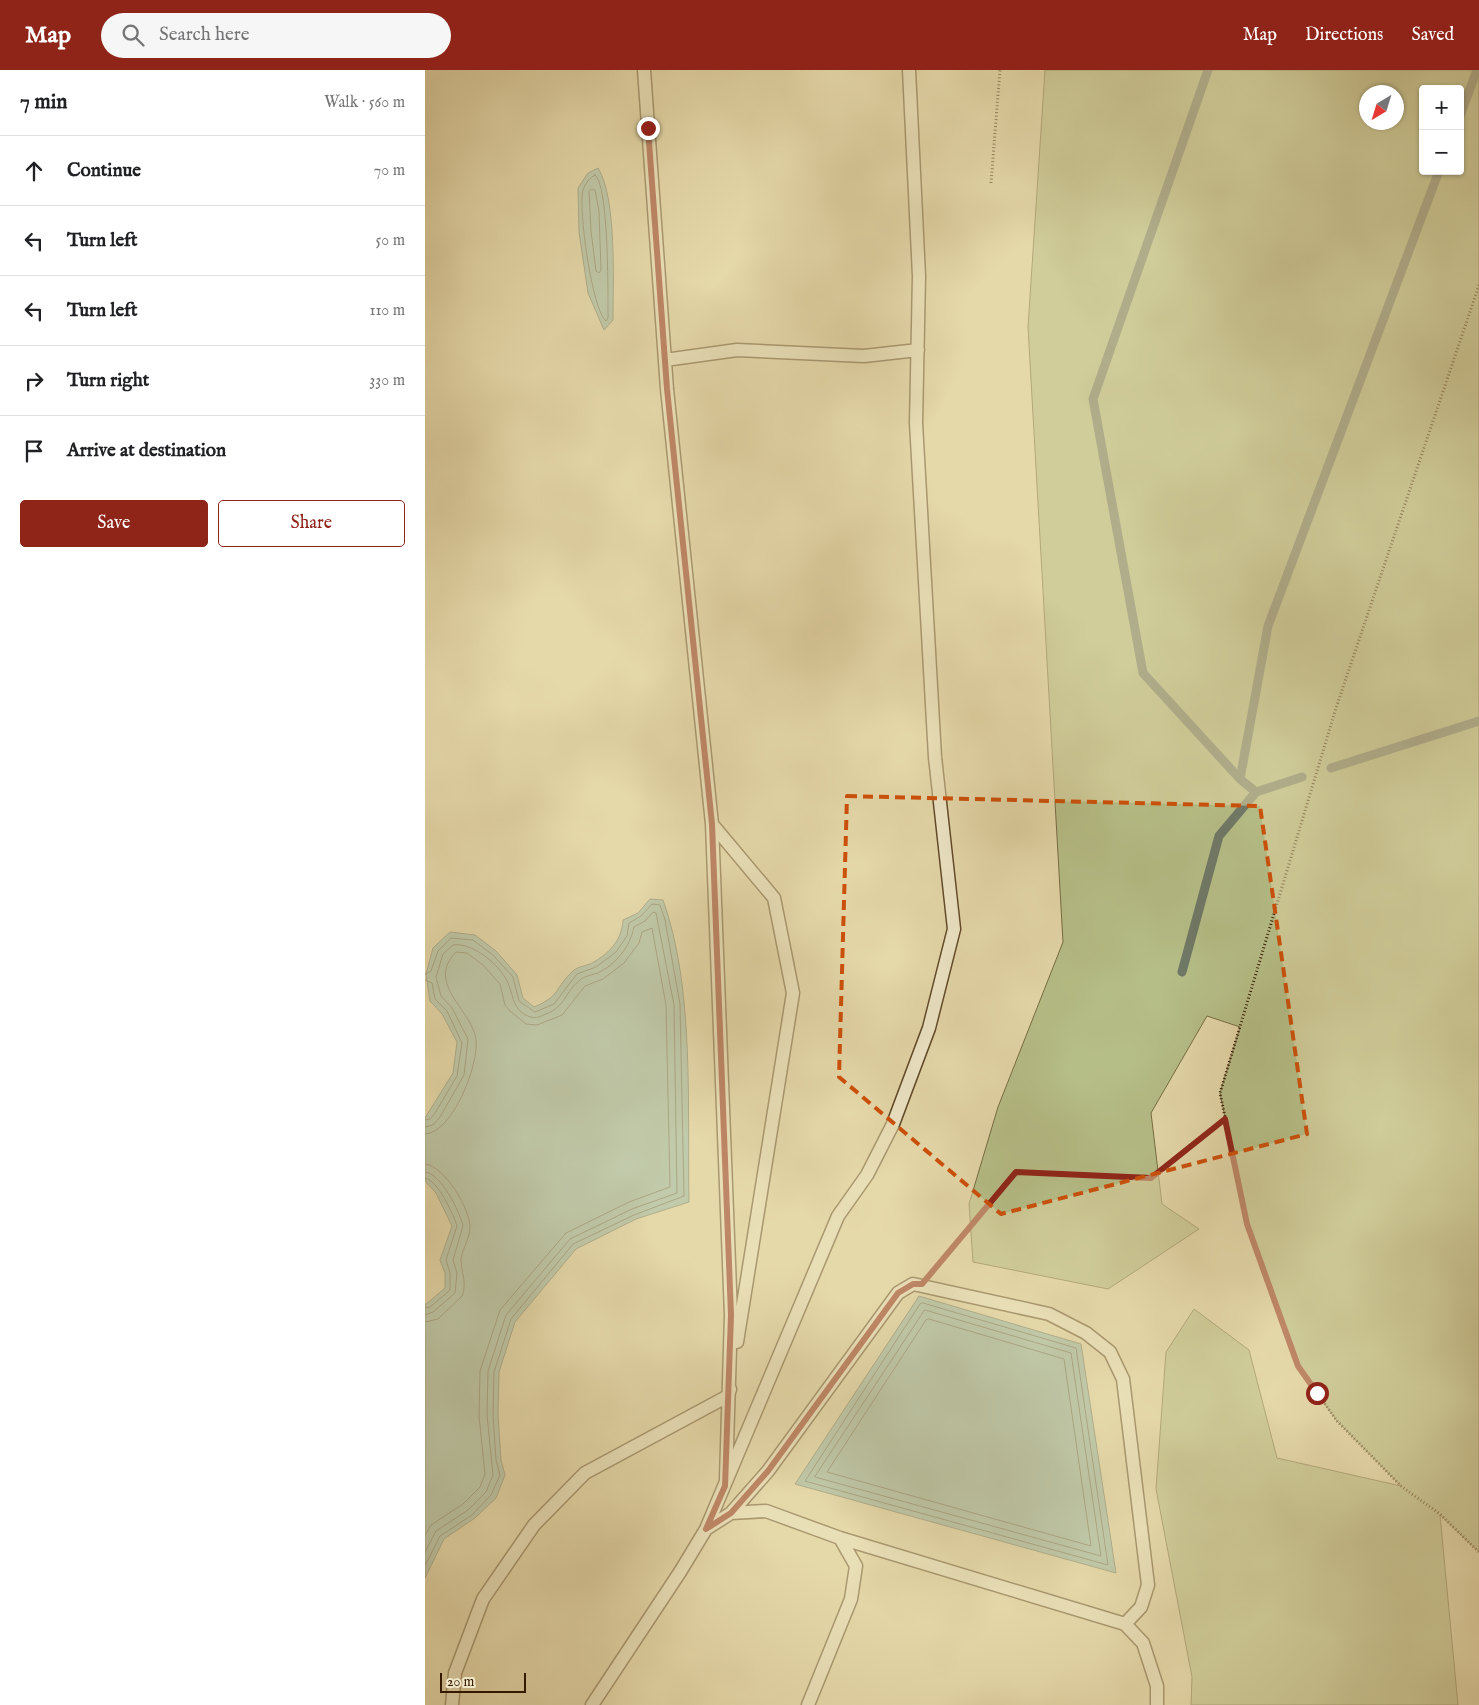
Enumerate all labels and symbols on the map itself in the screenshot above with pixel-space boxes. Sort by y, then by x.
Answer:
north arrow [1359,85,1404,130]
route end [637,117,660,140]
route start [1306,1382,1329,1405]
scale bar [440,1670,526,1693]

